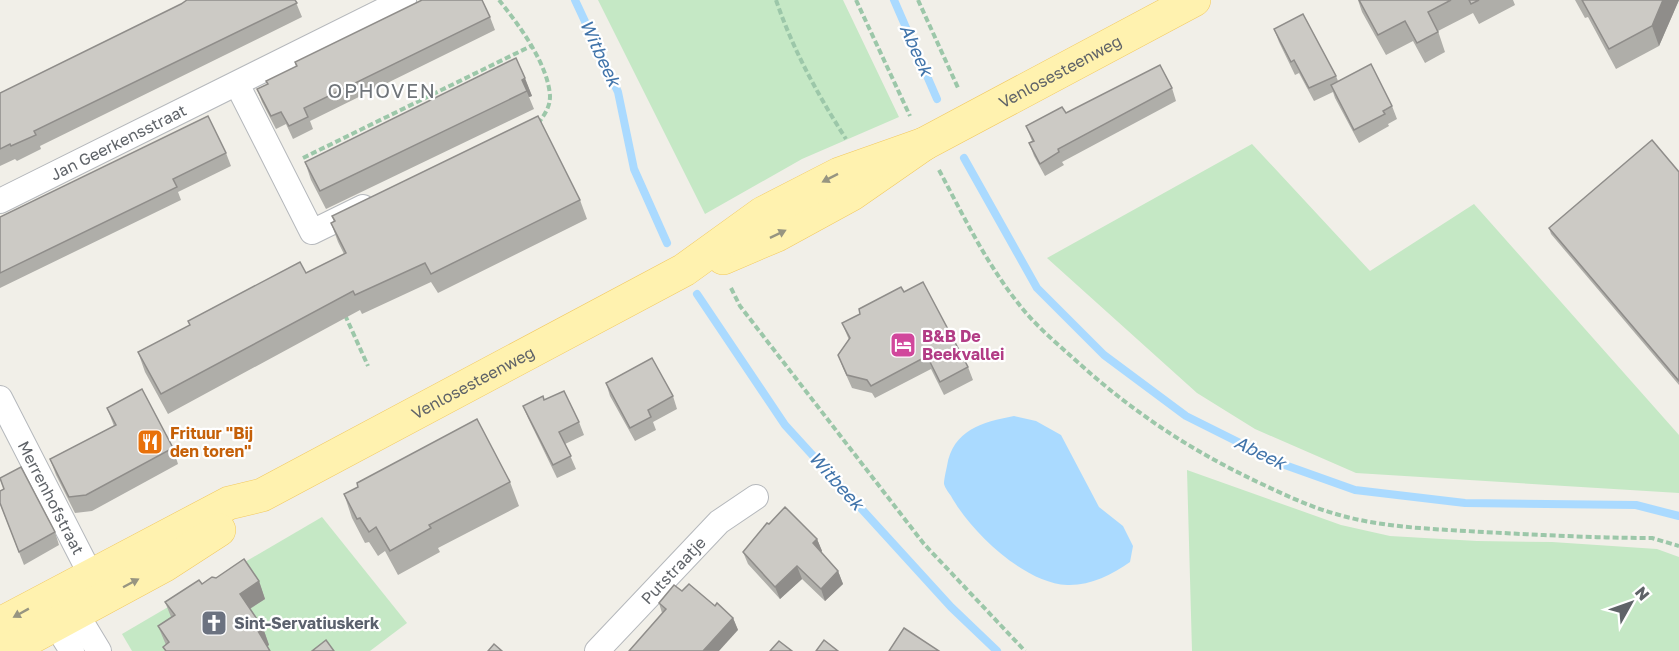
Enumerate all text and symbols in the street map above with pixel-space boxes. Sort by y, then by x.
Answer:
water label: Witbeek [576,16,627,91]
water label: Abeek [896,20,939,80]
street label: Venlosesteenweg [995,31,1125,112]
district label: OPHOVEN [328,78,436,102]
street label: Jan Geerkensstraat [47,100,190,184]
one-way arrow [821,173,839,183]
one-way arrow [769,229,786,239]
place label: B&B De Beekvallei [922,326,1004,364]
hotel icon: B&B De Beekvallei [888,330,918,360]
street label: Venlosesteenweg [408,342,538,423]
place label: Frituur "Bij den toren" [170,423,253,461]
restaurant icon: Frituur "Bij den toren" [135,427,165,457]
water label: Abeek [1231,430,1291,475]
street label: Merrenhofstraat [14,437,89,558]
water label: Witbeek [805,446,870,516]
street label: Putstraatje [637,532,710,608]
north arrow [1601,573,1661,633]
one-way arrow [122,578,139,588]
text: N [1631,582,1654,604]
one-way arrow [13,608,30,618]
church icon: Sint-Servatiuskerk [199,608,229,638]
place label: Sint-Servatiuskerk [234,613,380,633]

